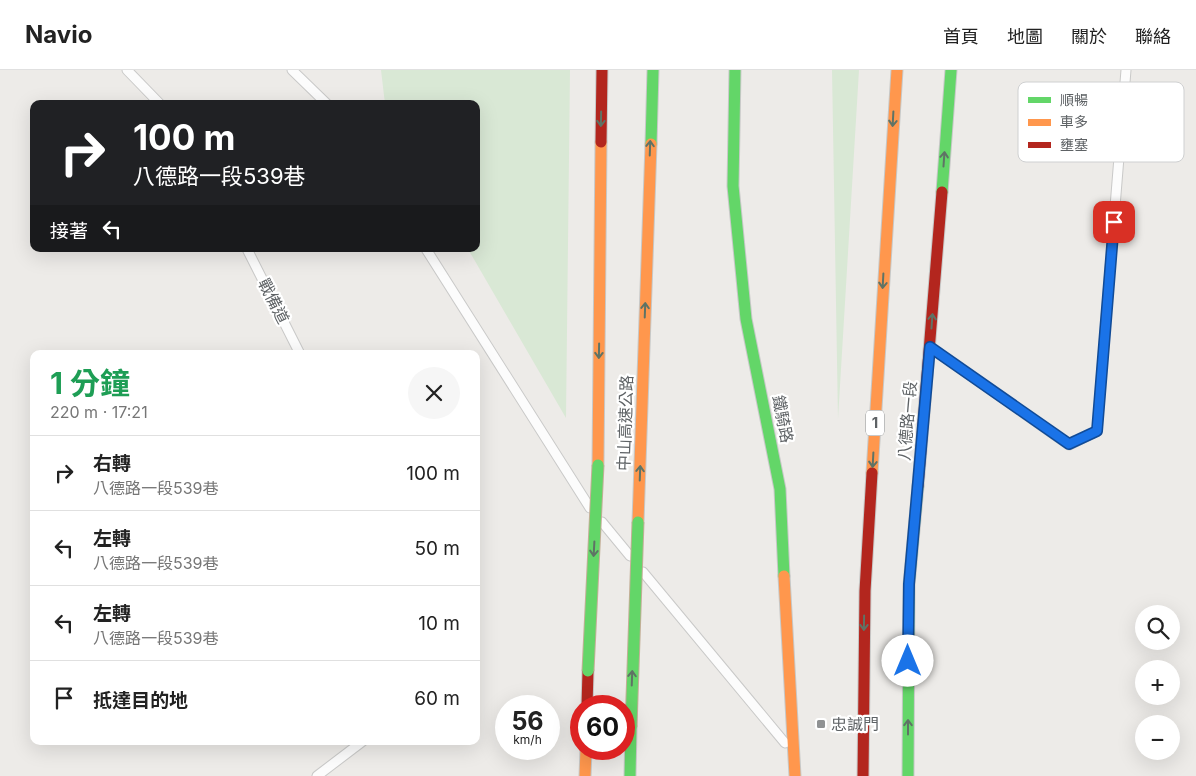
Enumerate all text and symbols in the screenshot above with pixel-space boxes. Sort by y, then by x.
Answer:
text: Navio [25,20,92,49]
text: 首頁 [943,26,979,47]
text: 地圖 [1007,26,1043,47]
text: 關於 [1071,26,1107,47]
text: 聯絡 [1135,26,1171,47]
legend [1018,82,1184,162]
text: 順暢 [1060,91,1088,108]
one-way arrow [596,110,606,126]
one-way arrow [889,110,898,126]
text: 車多 [1060,113,1088,130]
text: 100 m [133,116,236,158]
icon: right [50,120,115,185]
text: 壅塞 [1060,136,1088,153]
one-way arrow [646,140,655,156]
one-way arrow [940,151,949,167]
text: 八德路一段539巷 [133,163,306,189]
pin [1093,201,1135,243]
icon: arrive [1100,208,1128,236]
icon: left [98,215,126,243]
text: 接著 [50,220,88,243]
one-way arrow [879,273,888,289]
street label: 戰備道 [254,275,294,327]
one-way arrow [640,303,650,319]
one-way arrow [927,313,937,329]
one-way arrow [594,342,604,359]
text: 1 分鐘 [50,365,130,401]
button: close [408,367,460,419]
street label: 中山高速公路 [613,375,637,471]
street label: 八德路一段 [894,380,920,462]
street label: 鐵騎路 [769,394,797,444]
text: 220 m · 17:21 [50,402,148,422]
road number: 1 [866,410,884,436]
text: 右轉 [93,452,131,475]
one-way arrow [868,452,877,468]
icon: right [50,459,78,487]
text: 100 m [406,462,460,485]
one-way arrow [635,465,645,482]
text: 八德路一段539巷 [93,478,219,498]
text: 左轉 [93,527,131,550]
icon: left [50,534,78,562]
text: 50 m [414,537,460,560]
one-way arrow [589,540,599,557]
text: 八德路一段539巷 [93,553,219,573]
text: 左轉 [93,602,131,625]
map controls [1135,605,1180,760]
button: search [1135,605,1180,650]
icon: left [50,609,78,637]
text: 10 m [418,612,460,635]
one-way arrow [860,615,869,631]
text: 八德路一段539巷 [93,628,219,648]
position arrow [881,634,933,686]
button: + [1135,660,1180,705]
one-way arrow [628,670,637,686]
icon: arrive [50,684,78,712]
text: 60 m [414,687,460,710]
text: 抵達目的地 [93,689,188,712]
speed limit sign: 60 [570,695,635,760]
text: 56 [511,706,544,736]
place label: 忠誠門 [831,714,879,734]
button: − [1135,715,1180,760]
marker: 忠誠門 [815,718,827,730]
one-way arrow [903,720,913,736]
text: km/h [513,732,542,747]

